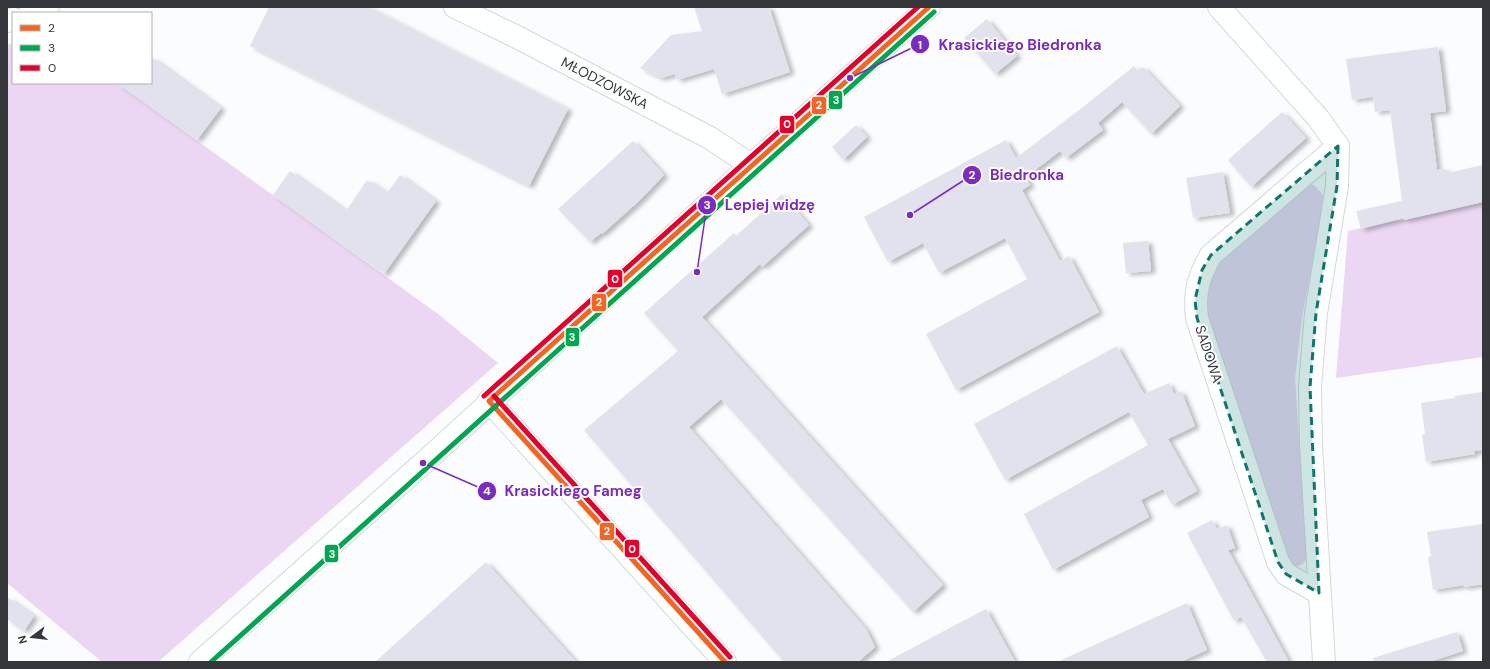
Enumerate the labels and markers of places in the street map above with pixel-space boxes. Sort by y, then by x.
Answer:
callout: Krasickiego Biedronka [910,31,1109,58]
callout: Biedronka [962,161,1072,188]
callout: Lepiej widzę [697,191,824,218]
callout: Krasickiego Fameg [477,477,650,504]

